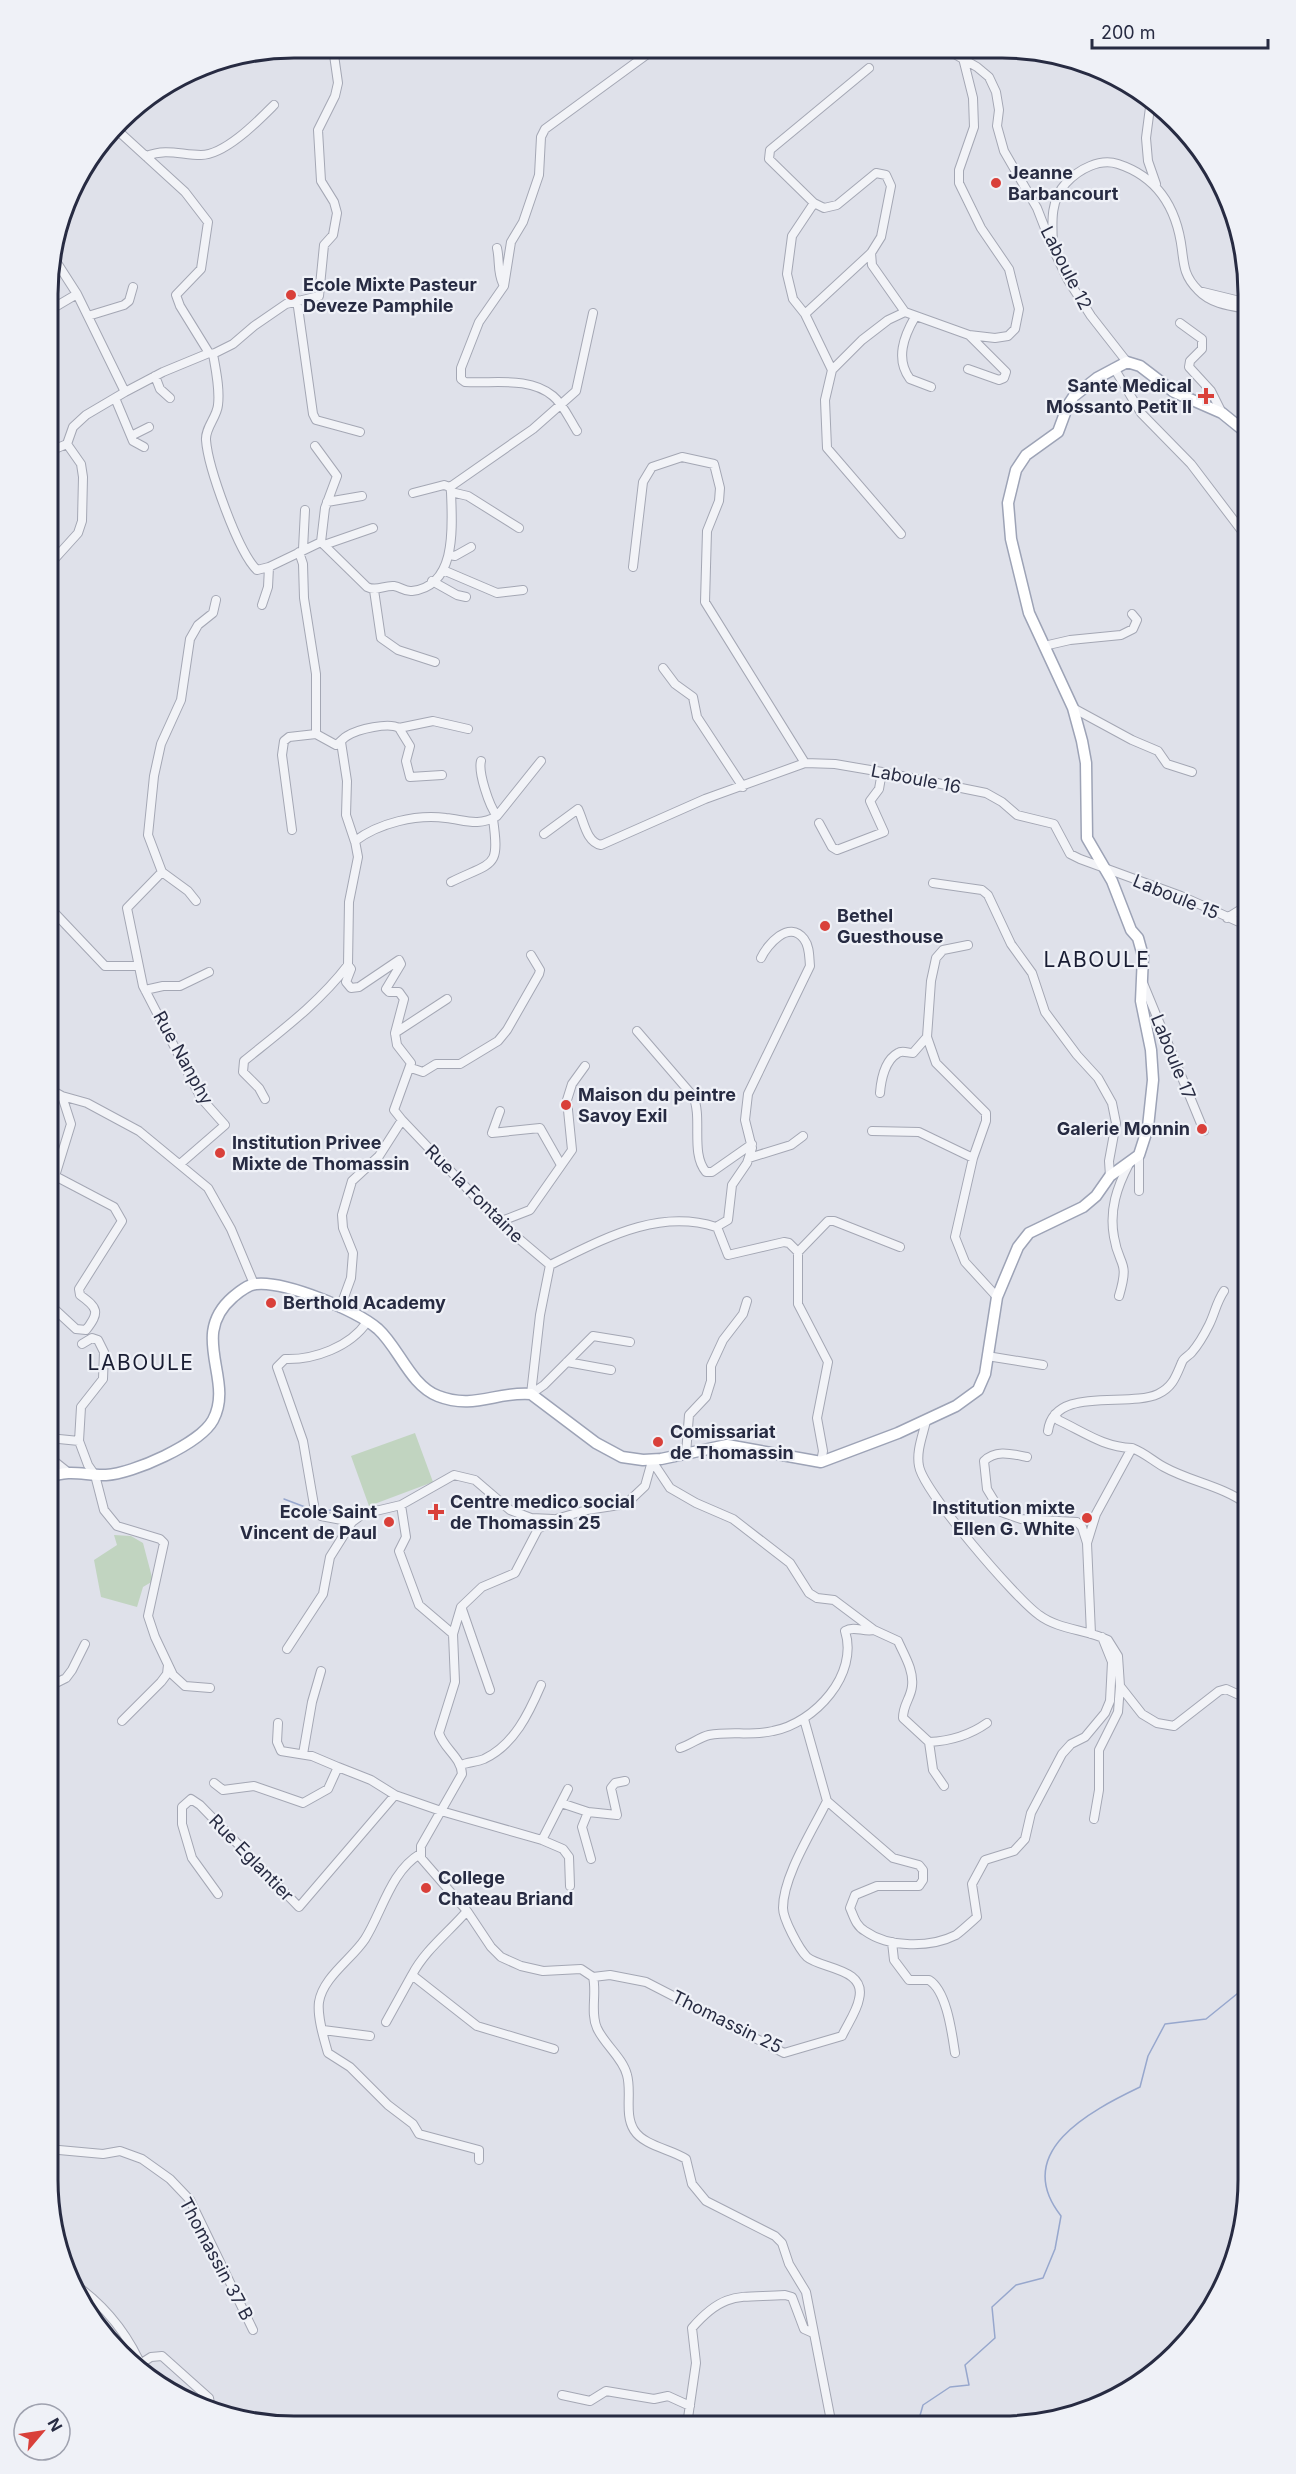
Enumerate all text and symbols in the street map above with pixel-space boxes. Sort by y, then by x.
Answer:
scale bar [1092,12,1268,50]
text: 200 m [1101,22,1156,43]
place label: Jeanne Barbancourt [1008,162,1119,204]
marker: Jeanne Barbancourt [989,176,1003,190]
street label: Laboule 12 [1036,222,1096,313]
place label: Ecole Mixte Pasteur Deveze Pamphile [303,274,477,316]
marker: Ecole Mixte Pasteur Deveze Pamphile [284,288,298,302]
place label: Sante Medical Mossanto Petit II [1046,375,1192,417]
marker: Sante Medical Mossanto Petit II [1197,387,1215,405]
street label: Laboule 16 [869,760,963,798]
street label: Laboule 15 [1130,870,1222,923]
place label: Bethel Guesthouse [837,905,944,947]
marker: Bethel Guesthouse [818,919,832,933]
district label: LABOULE [1044,947,1150,972]
street label: Rue Nanphy [149,1007,218,1108]
street label: Laboule 17 [1147,1011,1200,1103]
place label: Maison du peintre Savoy Exil [578,1084,736,1126]
marker: Maison du peintre Savoy Exil [559,1098,573,1112]
place label: Galerie Monnin [1057,1118,1190,1139]
marker: Galerie Monnin [1195,1122,1209,1136]
place label: Institution Privee Mixte de Thomassin [232,1132,409,1174]
street label: Rue la Fontaine [421,1140,528,1247]
marker: Institution Privee Mixte de Thomassin [213,1146,227,1160]
place label: Berthold Academy [283,1292,446,1313]
marker: Berthold Academy [264,1296,278,1310]
district label: LABOULE [88,1350,194,1375]
place label: Comissariat de Thomassin [670,1421,794,1463]
marker: Comissariat de Thomassin [651,1435,665,1449]
place label: Centre medico social de Thomassin 25 [450,1491,635,1533]
place label: Institution mixte Ellen G. White [932,1497,1075,1539]
place label: Ecole Saint Vincent de Paul [240,1501,377,1543]
marker: Centre medico social de Thomassin 25 [427,1503,445,1521]
marker: Institution mixte Ellen G. White [1080,1511,1094,1525]
marker: Ecole Saint Vincent de Paul [382,1515,396,1529]
street label: Rue Eglantier [205,1810,298,1905]
place label: College Chateau Briand [438,1867,573,1909]
marker: College Chateau Briand [419,1881,433,1895]
street label: Thomassin 25 [669,1986,786,2057]
street label: Thomassin 37 B [175,2194,258,2324]
north arrow [12,2402,72,2462]
text: N [43,2415,67,2435]

